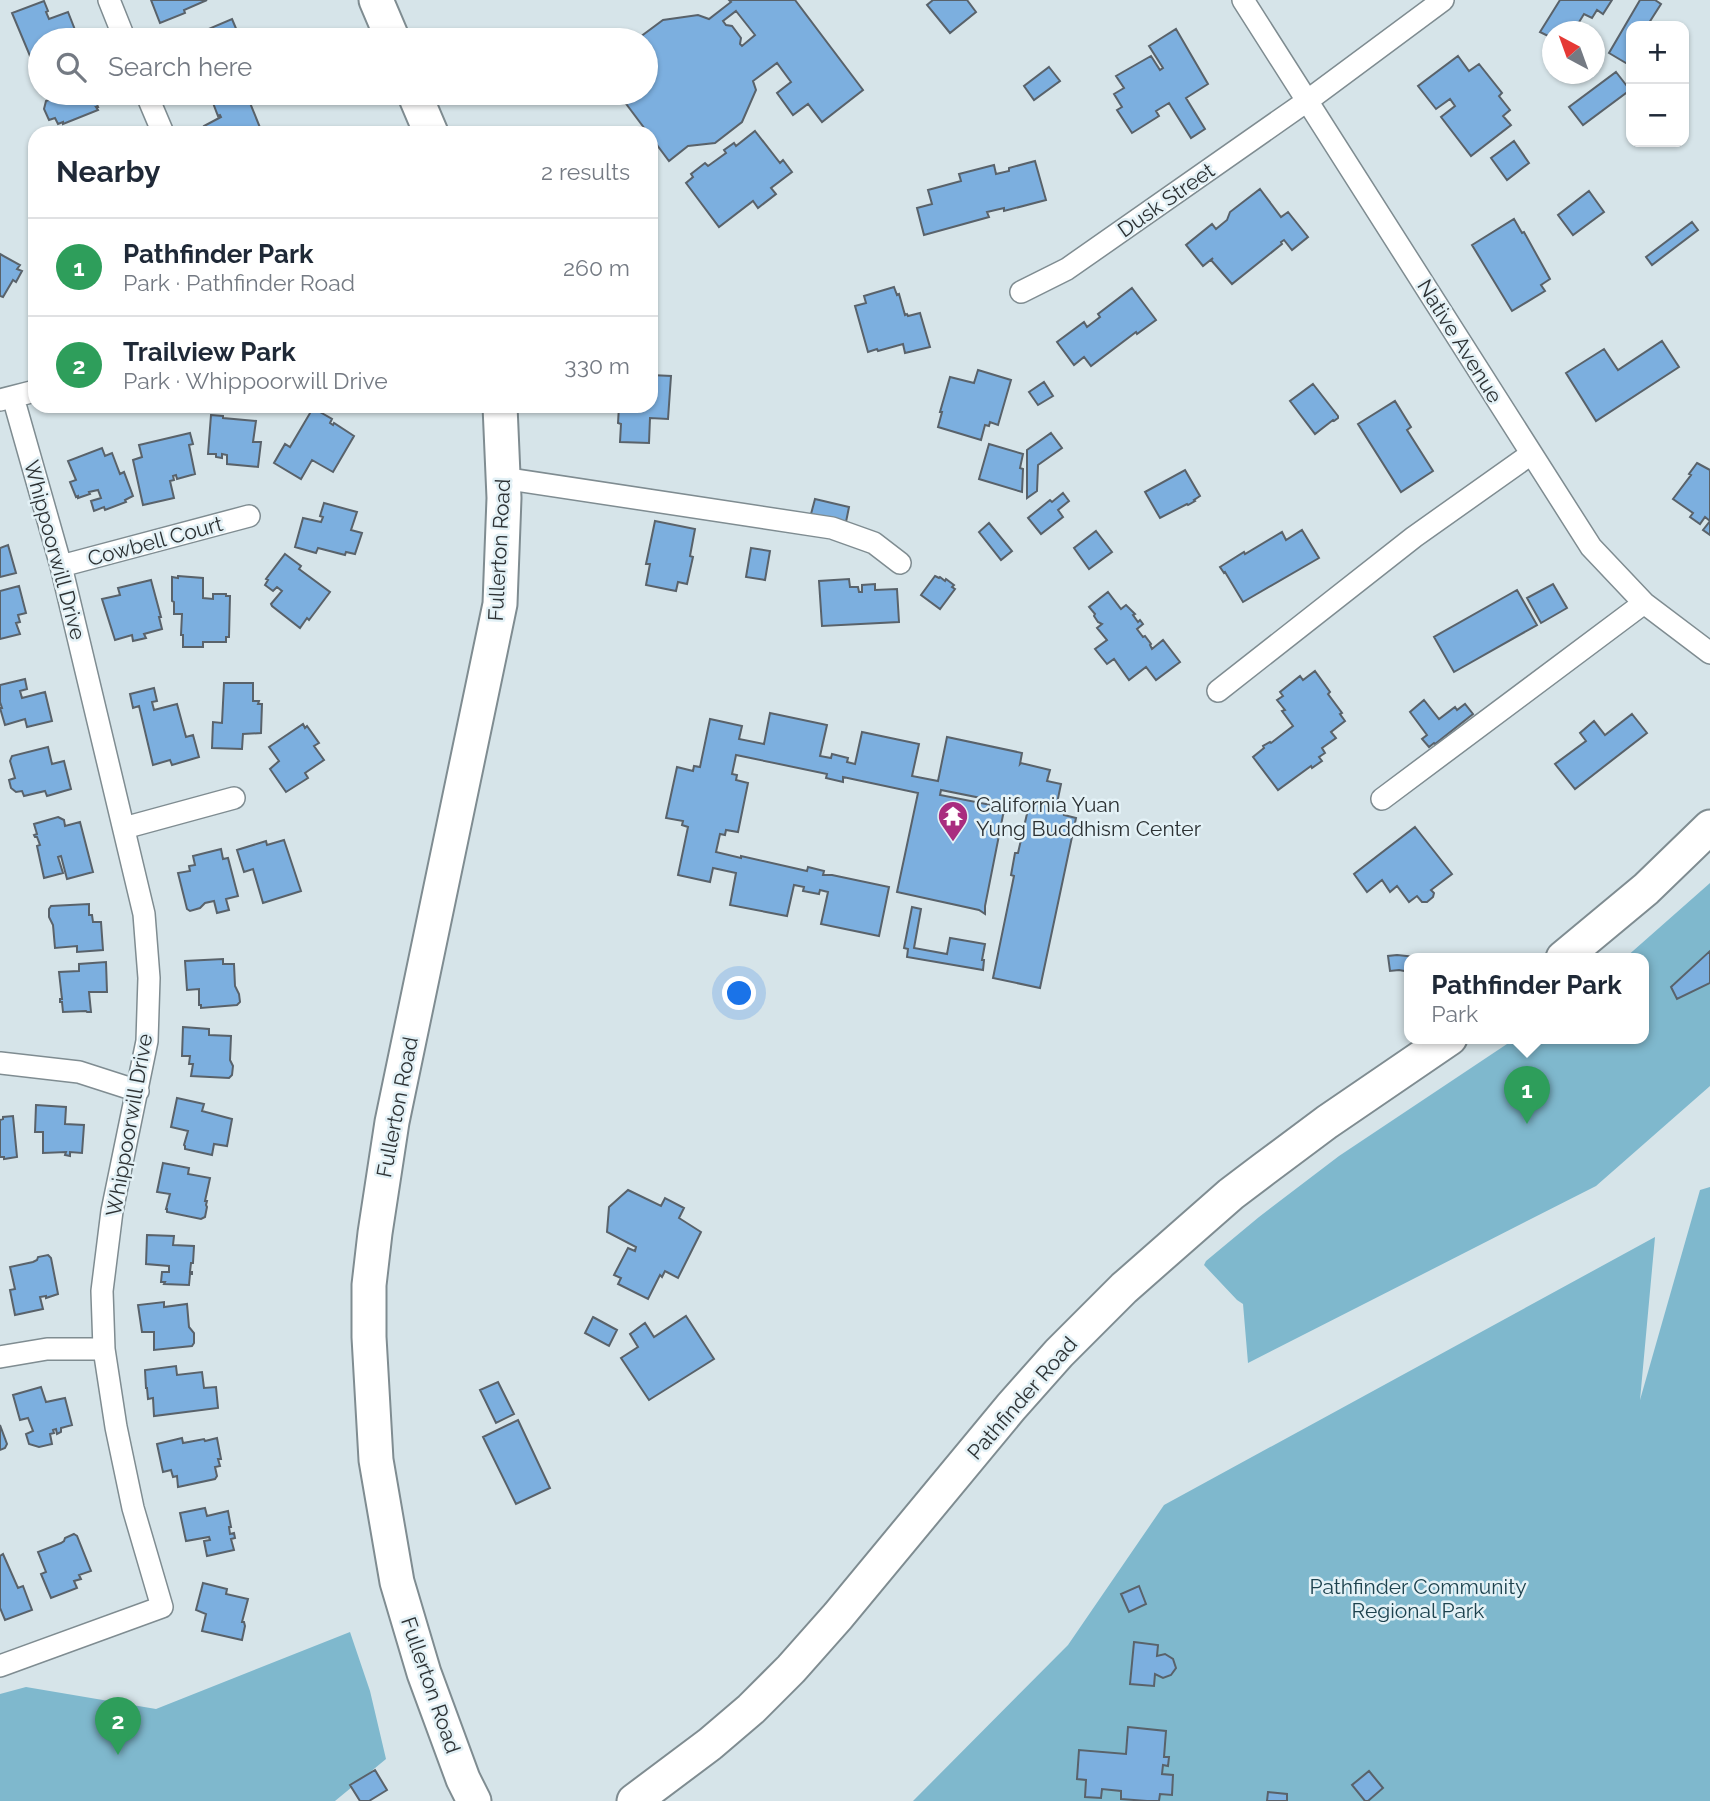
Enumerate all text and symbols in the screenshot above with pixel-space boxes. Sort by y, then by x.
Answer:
north arrow [1542,21,1605,84]
map controls [1626,21,1689,147]
button: + [1626,21,1689,84]
search box [28,28,658,105]
icon: search [52,48,90,86]
text: Search here [108,52,252,82]
button: − [1626,84,1689,147]
text: Nearby [56,154,160,189]
text: 2 results [541,158,630,185]
street label: Dusk Street [1113,158,1219,242]
text: Pathfinder Park [123,239,314,269]
text: 1 [73,254,85,281]
text: 260 m [563,254,630,281]
text: Park · Pathfinder Road [123,269,355,296]
street label: Native Avenue [1412,275,1508,407]
text: Trailview Park [123,337,296,367]
text: 2 [73,352,85,379]
text: 330 m [564,352,630,379]
text: Park · Whippoorwill Drive [123,367,388,394]
street label: Whippoorwill Drive [19,457,91,643]
street label: Fullerton Road [483,478,515,622]
street label: Cowbell Court [85,511,225,571]
place label: California Yuan Yung Buddhism Center [976,792,1202,841]
temple icon: California Yuan Yung Buddhism Center [936,799,970,843]
popup [1404,953,1649,1044]
text: Pathfinder Park [1431,970,1622,1000]
your location [722,976,756,1010]
text: Park [1431,1000,1478,1027]
street label: Whippoorwill Drive [101,1032,157,1218]
street label: Fullerton Road [371,1035,423,1179]
pin: 1 [1504,1066,1550,1124]
street label: Pathfinder Road [962,1332,1082,1464]
park label: Pathfinder Community Regional Park [1309,1574,1527,1623]
street label: Fullerton Road [396,1614,466,1756]
pin: 2 [95,1697,141,1755]

